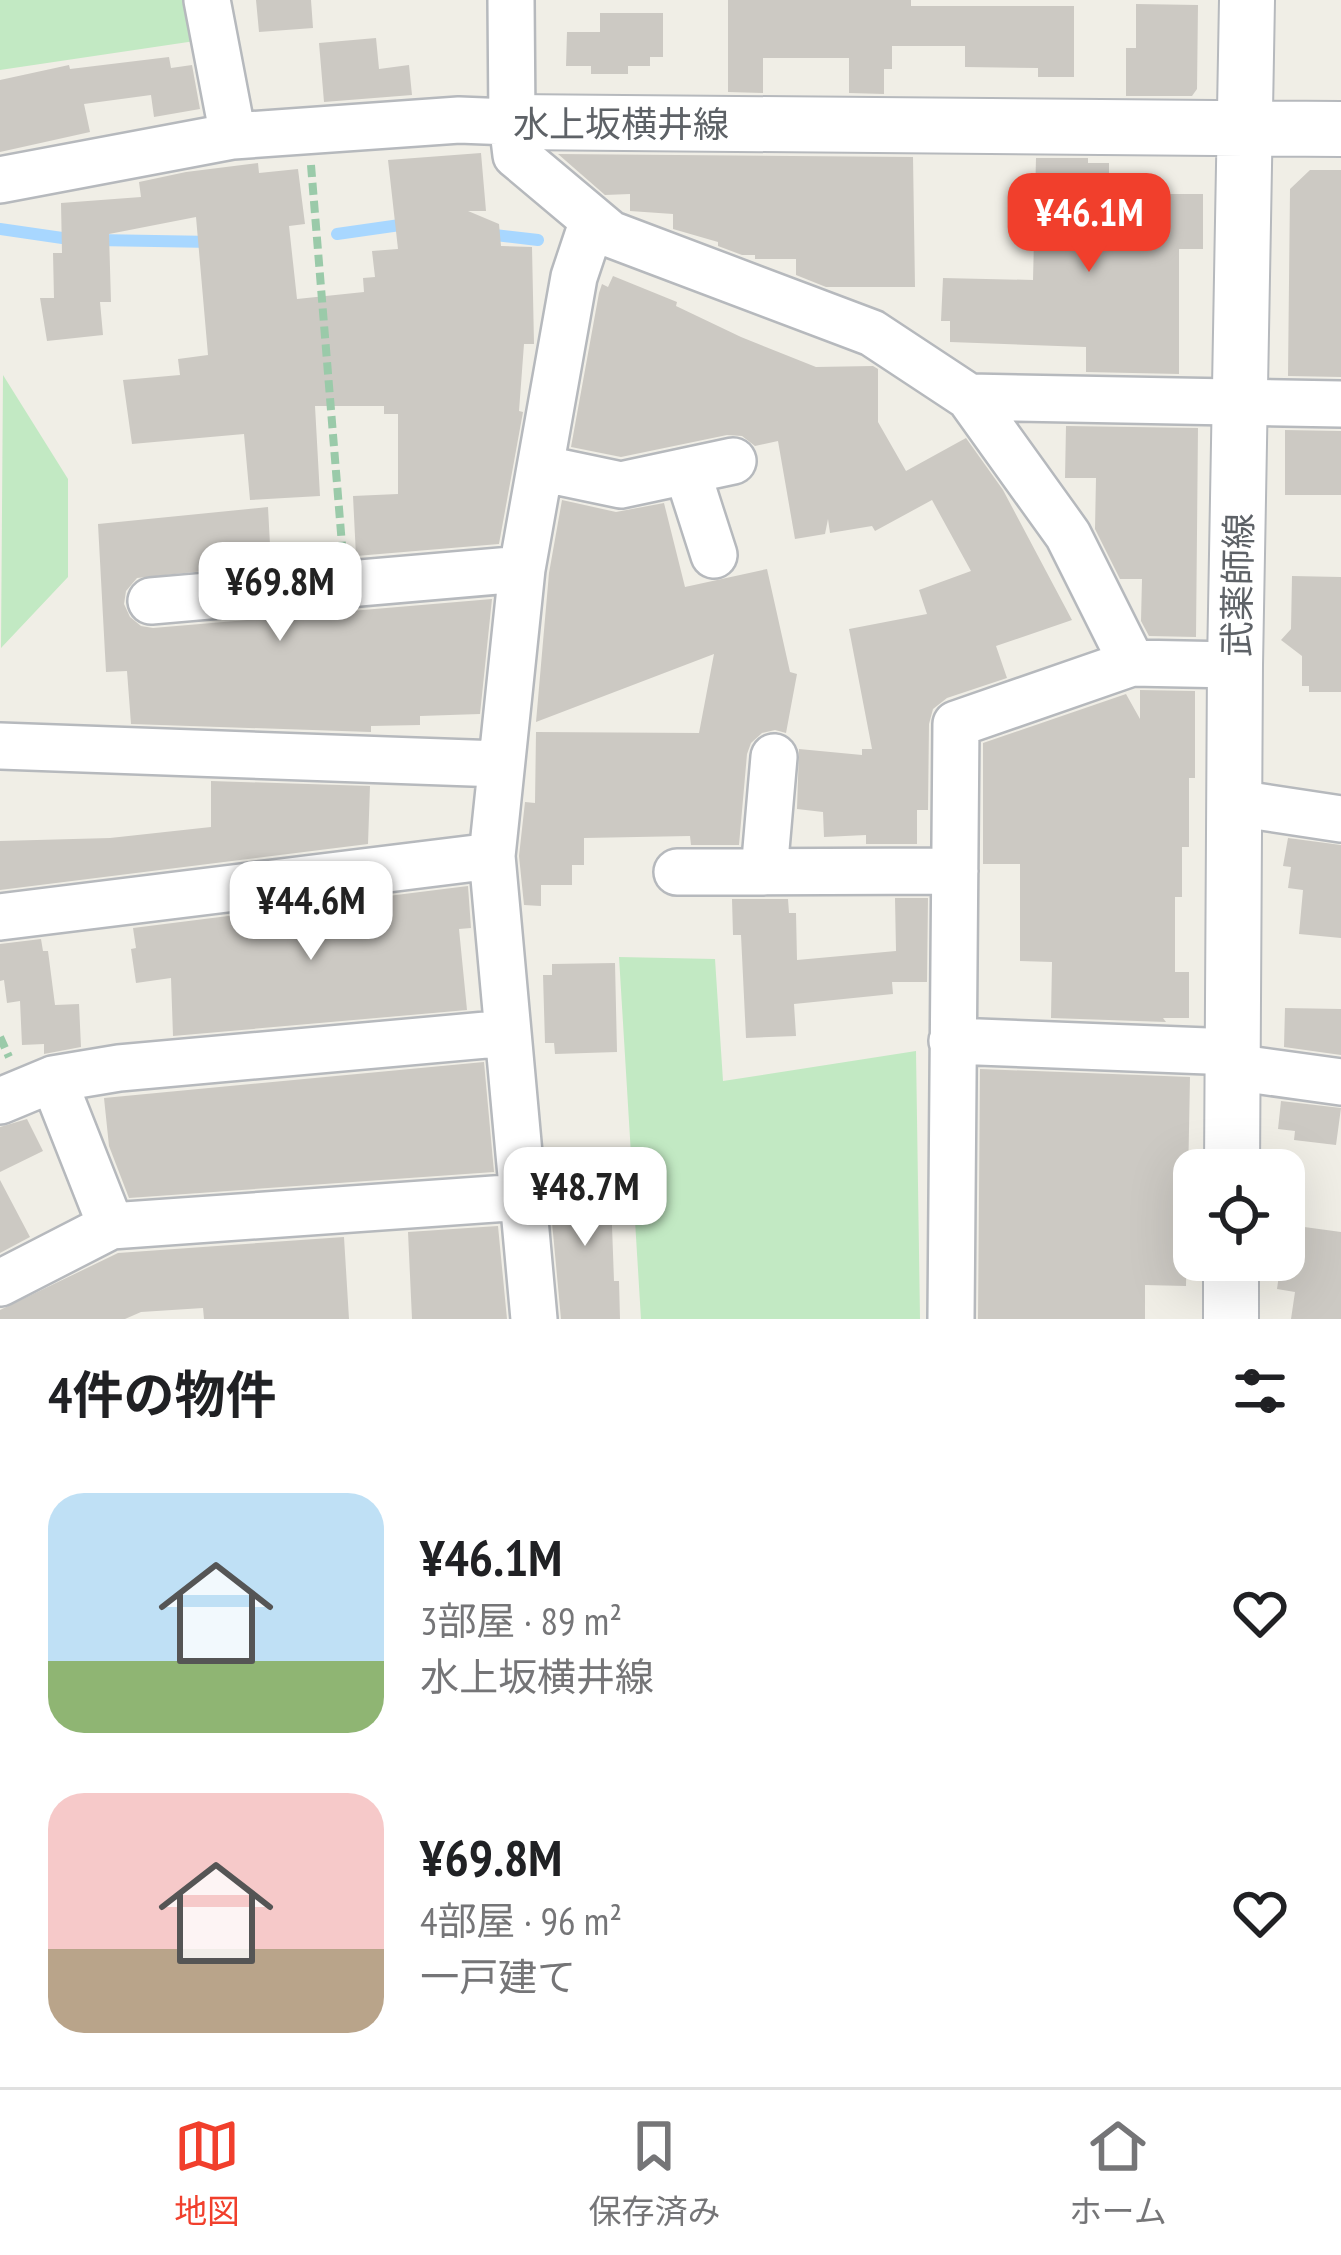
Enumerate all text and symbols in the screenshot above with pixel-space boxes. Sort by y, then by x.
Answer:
street label: 水上坂横井線 [513,100,729,147]
pin: ¥46.1M [991,173,1187,275]
text: ¥46.1M [1035,186,1143,237]
street label: 武薬師線 [1212,513,1262,657]
pin: ¥69.8M [182,542,378,644]
text: ¥69.8M [226,555,334,606]
pin: ¥44.6M [213,861,409,963]
text: ¥44.6M [257,874,365,925]
pin: ¥48.7M [487,1147,683,1249]
map controls [1173,1149,1305,1281]
button: locate [1173,1149,1305,1281]
text: ¥48.7M [531,1160,639,1211]
icon: filters [1227,1358,1293,1424]
text: 4件の物件 [48,1361,276,1427]
text: ¥46.1M [420,1524,562,1590]
icon: home [144,1541,288,1685]
icon: heart [1227,1580,1293,1646]
text: 3部屋 · 89 m² [420,1595,622,1646]
text: 水上坂横井線 [420,1651,654,1702]
text: ¥69.8M [420,1824,562,1890]
icon: home [144,1841,288,1985]
icon: heart [1227,1880,1293,1946]
text: 4部屋 · 96 m² [420,1895,622,1946]
text: 一戸建て [420,1951,576,2002]
tab: 地図 [174,2113,240,2233]
tab: 保存済み [588,2113,720,2233]
tab: ホーム [1069,2113,1167,2233]

